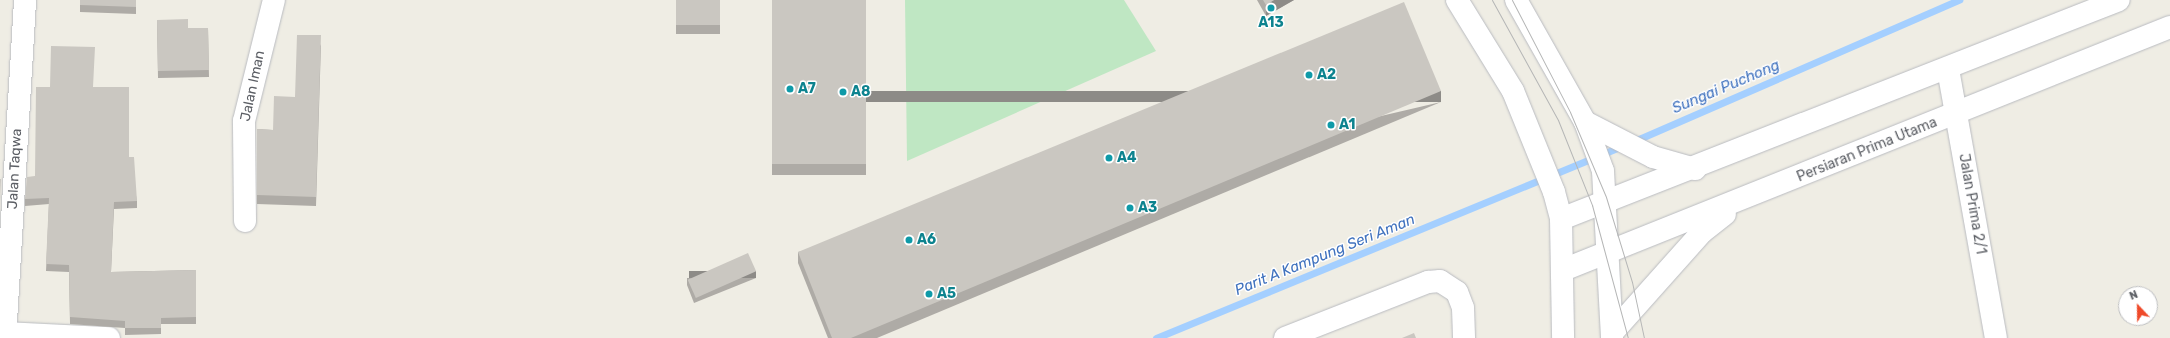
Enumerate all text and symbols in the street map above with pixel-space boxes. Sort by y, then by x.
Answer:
marker: A13 [1266,3,1276,13]
place label: A13 [1258,15,1284,31]
street label: Jalan Iman [237,49,269,123]
water label: Sungai Puchong [1669,56,1783,118]
place label: A2 [1317,67,1336,83]
marker: A2 [1304,70,1314,80]
place label: A7 [798,81,816,97]
marker: A7 [785,84,795,94]
place label: A8 [851,84,871,100]
marker: A8 [838,87,848,97]
street label: Persiaran Prima Utama [1794,114,1940,186]
place label: A1 [1339,117,1355,133]
marker: A1 [1326,120,1336,130]
street label: Jalan Taqwa [4,128,26,210]
place label: A4 [1117,150,1137,166]
street label: Jalan Prima 2/1 [1955,152,1989,256]
marker: A4 [1104,153,1114,163]
place label: A3 [1138,200,1157,216]
marker: A3 [1125,203,1135,213]
water label: Parit A Kampung Seri Aman [1232,210,1418,300]
place label: A6 [917,232,936,248]
marker: A6 [904,235,914,245]
place label: A5 [937,286,956,302]
north arrow [2118,286,2158,326]
text: N [2128,288,2140,303]
marker: A5 [924,289,934,299]

